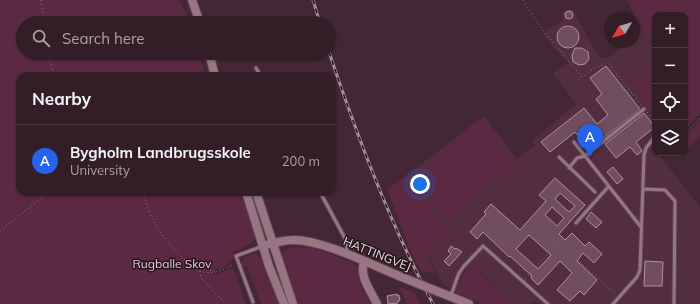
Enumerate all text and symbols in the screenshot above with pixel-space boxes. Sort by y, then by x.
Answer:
north arrow [604,12,640,48]
map controls [652,12,688,156]
button: + [652,12,688,48]
search box [16,16,336,60]
icon: search [30,27,52,49]
text: Search here [62,29,144,48]
button: − [652,48,688,84]
button: locate [652,84,688,120]
text: Nearby [32,88,91,109]
button: layers [652,120,688,156]
pin: A [577,124,603,157]
text: Bygholm Landbrugsskole [70,143,251,162]
text: A [40,153,50,169]
text: 200 m [282,153,320,169]
text: University [70,162,130,178]
your location [410,174,430,194]
street label: HATTINGVEJ [341,233,413,274]
park label: Rugballe Skov [133,256,212,271]

